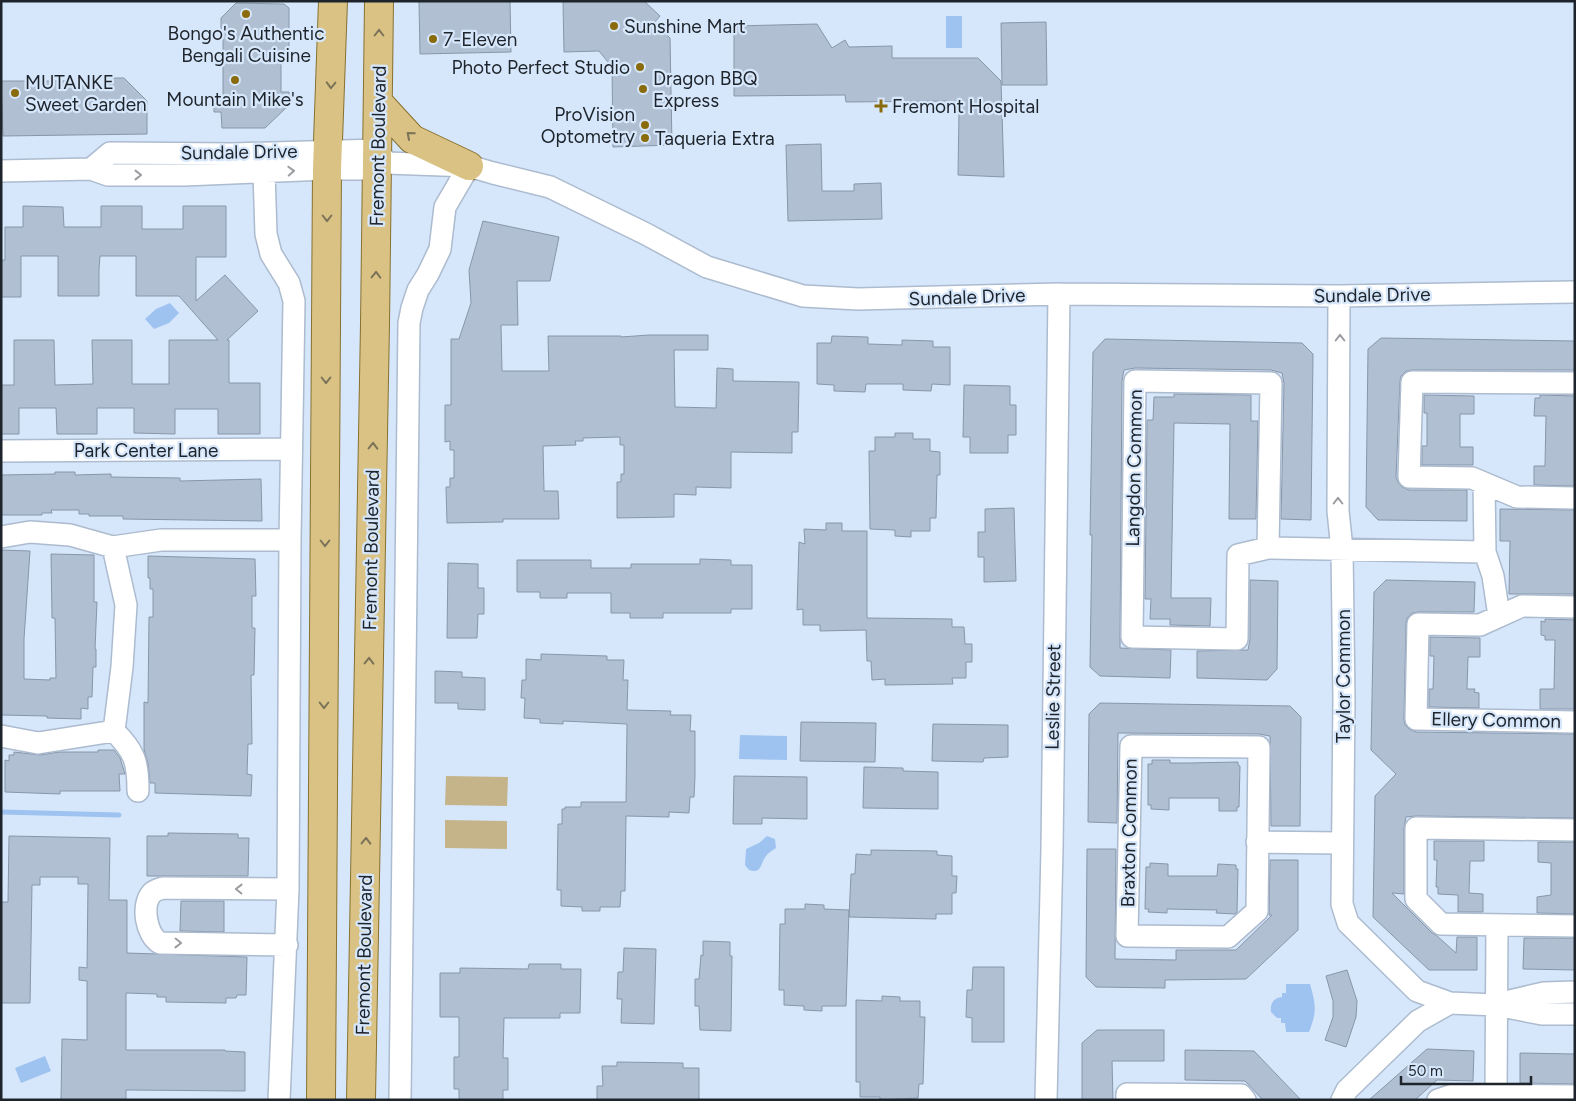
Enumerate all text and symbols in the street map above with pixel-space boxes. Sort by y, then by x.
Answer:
marker: Bongo's Authentic Bengali Cuisine [240,8,252,20]
place label: Sunshine Mart [624,15,746,38]
marker: Sunshine Mart [608,20,620,32]
place label: Bongo's Authentic Bengali Cuisine [168,22,324,67]
one-way arrow [374,28,384,36]
place label: 7-Eleven [443,28,517,51]
marker: 7-Eleven [427,33,439,45]
place label: Photo Perfect Studio [451,56,630,79]
marker: Photo Perfect Studio [634,61,646,73]
street label: Fremont Boulevard [365,65,391,227]
place label: Dragon BBQ Express [653,67,758,112]
place label: MUTANKE Sweet Garden [25,71,147,116]
marker: Mountain Mike's [229,74,241,86]
one-way arrow [325,81,336,89]
marker: Dragon BBQ Express [637,83,649,95]
marker: MUTANKE Sweet Garden [9,87,21,99]
place label: Mountain Mike's [166,88,304,111]
place label: Fremont Hospital [892,95,1039,118]
marker: Fremont Hospital [874,99,888,113]
place label: ProVision Optometry [541,103,635,148]
marker: ProVision Optometry [639,119,651,131]
place label: Taqueria Extra [655,127,775,150]
one-way arrow [407,132,416,141]
marker: Taqueria Extra [639,132,651,144]
street label: Sundale Drive [180,139,298,165]
one-way arrow [287,165,295,176]
one-way arrow [135,170,143,180]
one-way arrow [322,214,332,222]
one-way arrow [371,271,381,278]
street label: Sundale Drive [1313,282,1431,308]
street label: Sundale Drive [908,283,1026,311]
one-way arrow [1335,334,1345,342]
one-way arrow [321,376,331,384]
street label: Langdon Common [1121,389,1147,547]
street label: Park Center Lane [74,439,218,462]
one-way arrow [368,442,378,450]
street label: Fremont Boulevard [358,469,384,631]
one-way arrow [1333,497,1343,504]
one-way arrow [320,539,330,547]
street label: Taylor Common [1332,609,1355,743]
street label: Leslie Street [1041,644,1065,750]
one-way arrow [364,657,374,664]
one-way arrow [319,702,329,709]
street label: Ellery Common [1431,707,1561,733]
street label: Braxton Common [1116,758,1142,908]
one-way arrow [360,837,371,845]
street label: Fremont Boulevard [351,874,377,1036]
one-way arrow [235,884,242,894]
one-way arrow [174,938,182,949]
scale bar [1401,1054,1531,1086]
text: 50 m [1408,1062,1443,1080]

